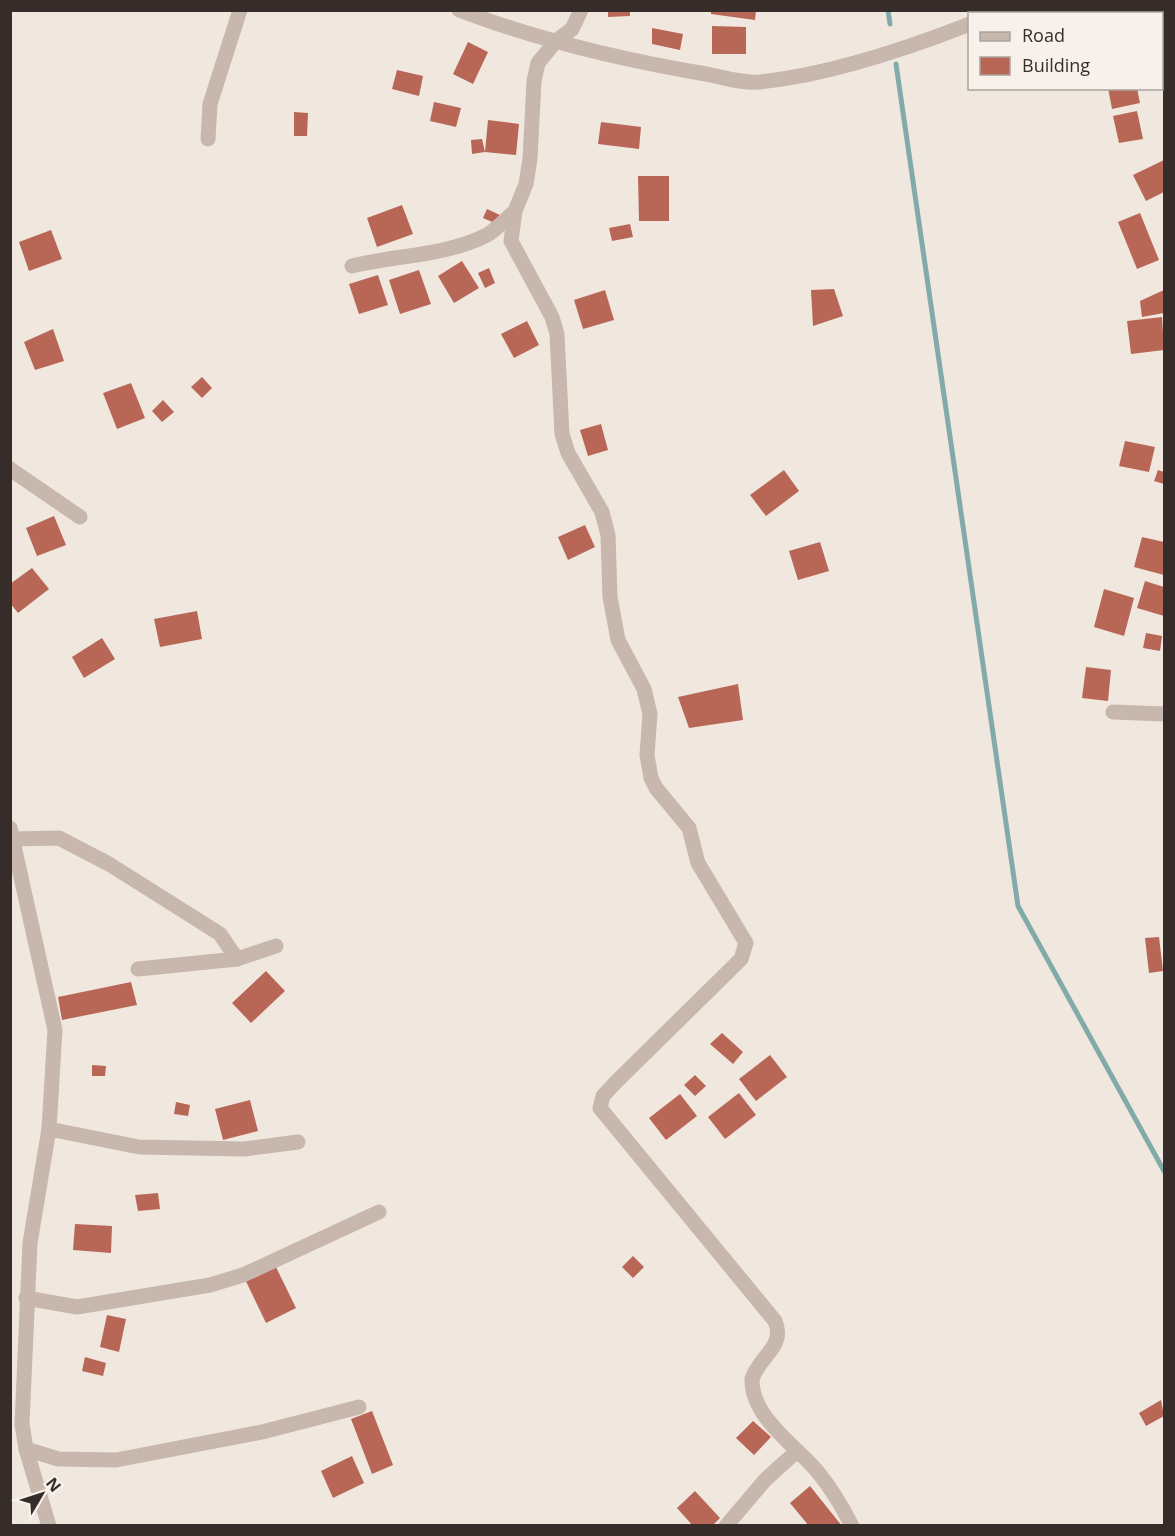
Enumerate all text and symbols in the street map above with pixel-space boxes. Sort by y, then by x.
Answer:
legend [968,12,1163,90]
text: Road [1022,23,1065,47]
text: Building [1022,53,1090,77]
north arrow [12,1464,72,1524]
text: N [41,1473,66,1497]

